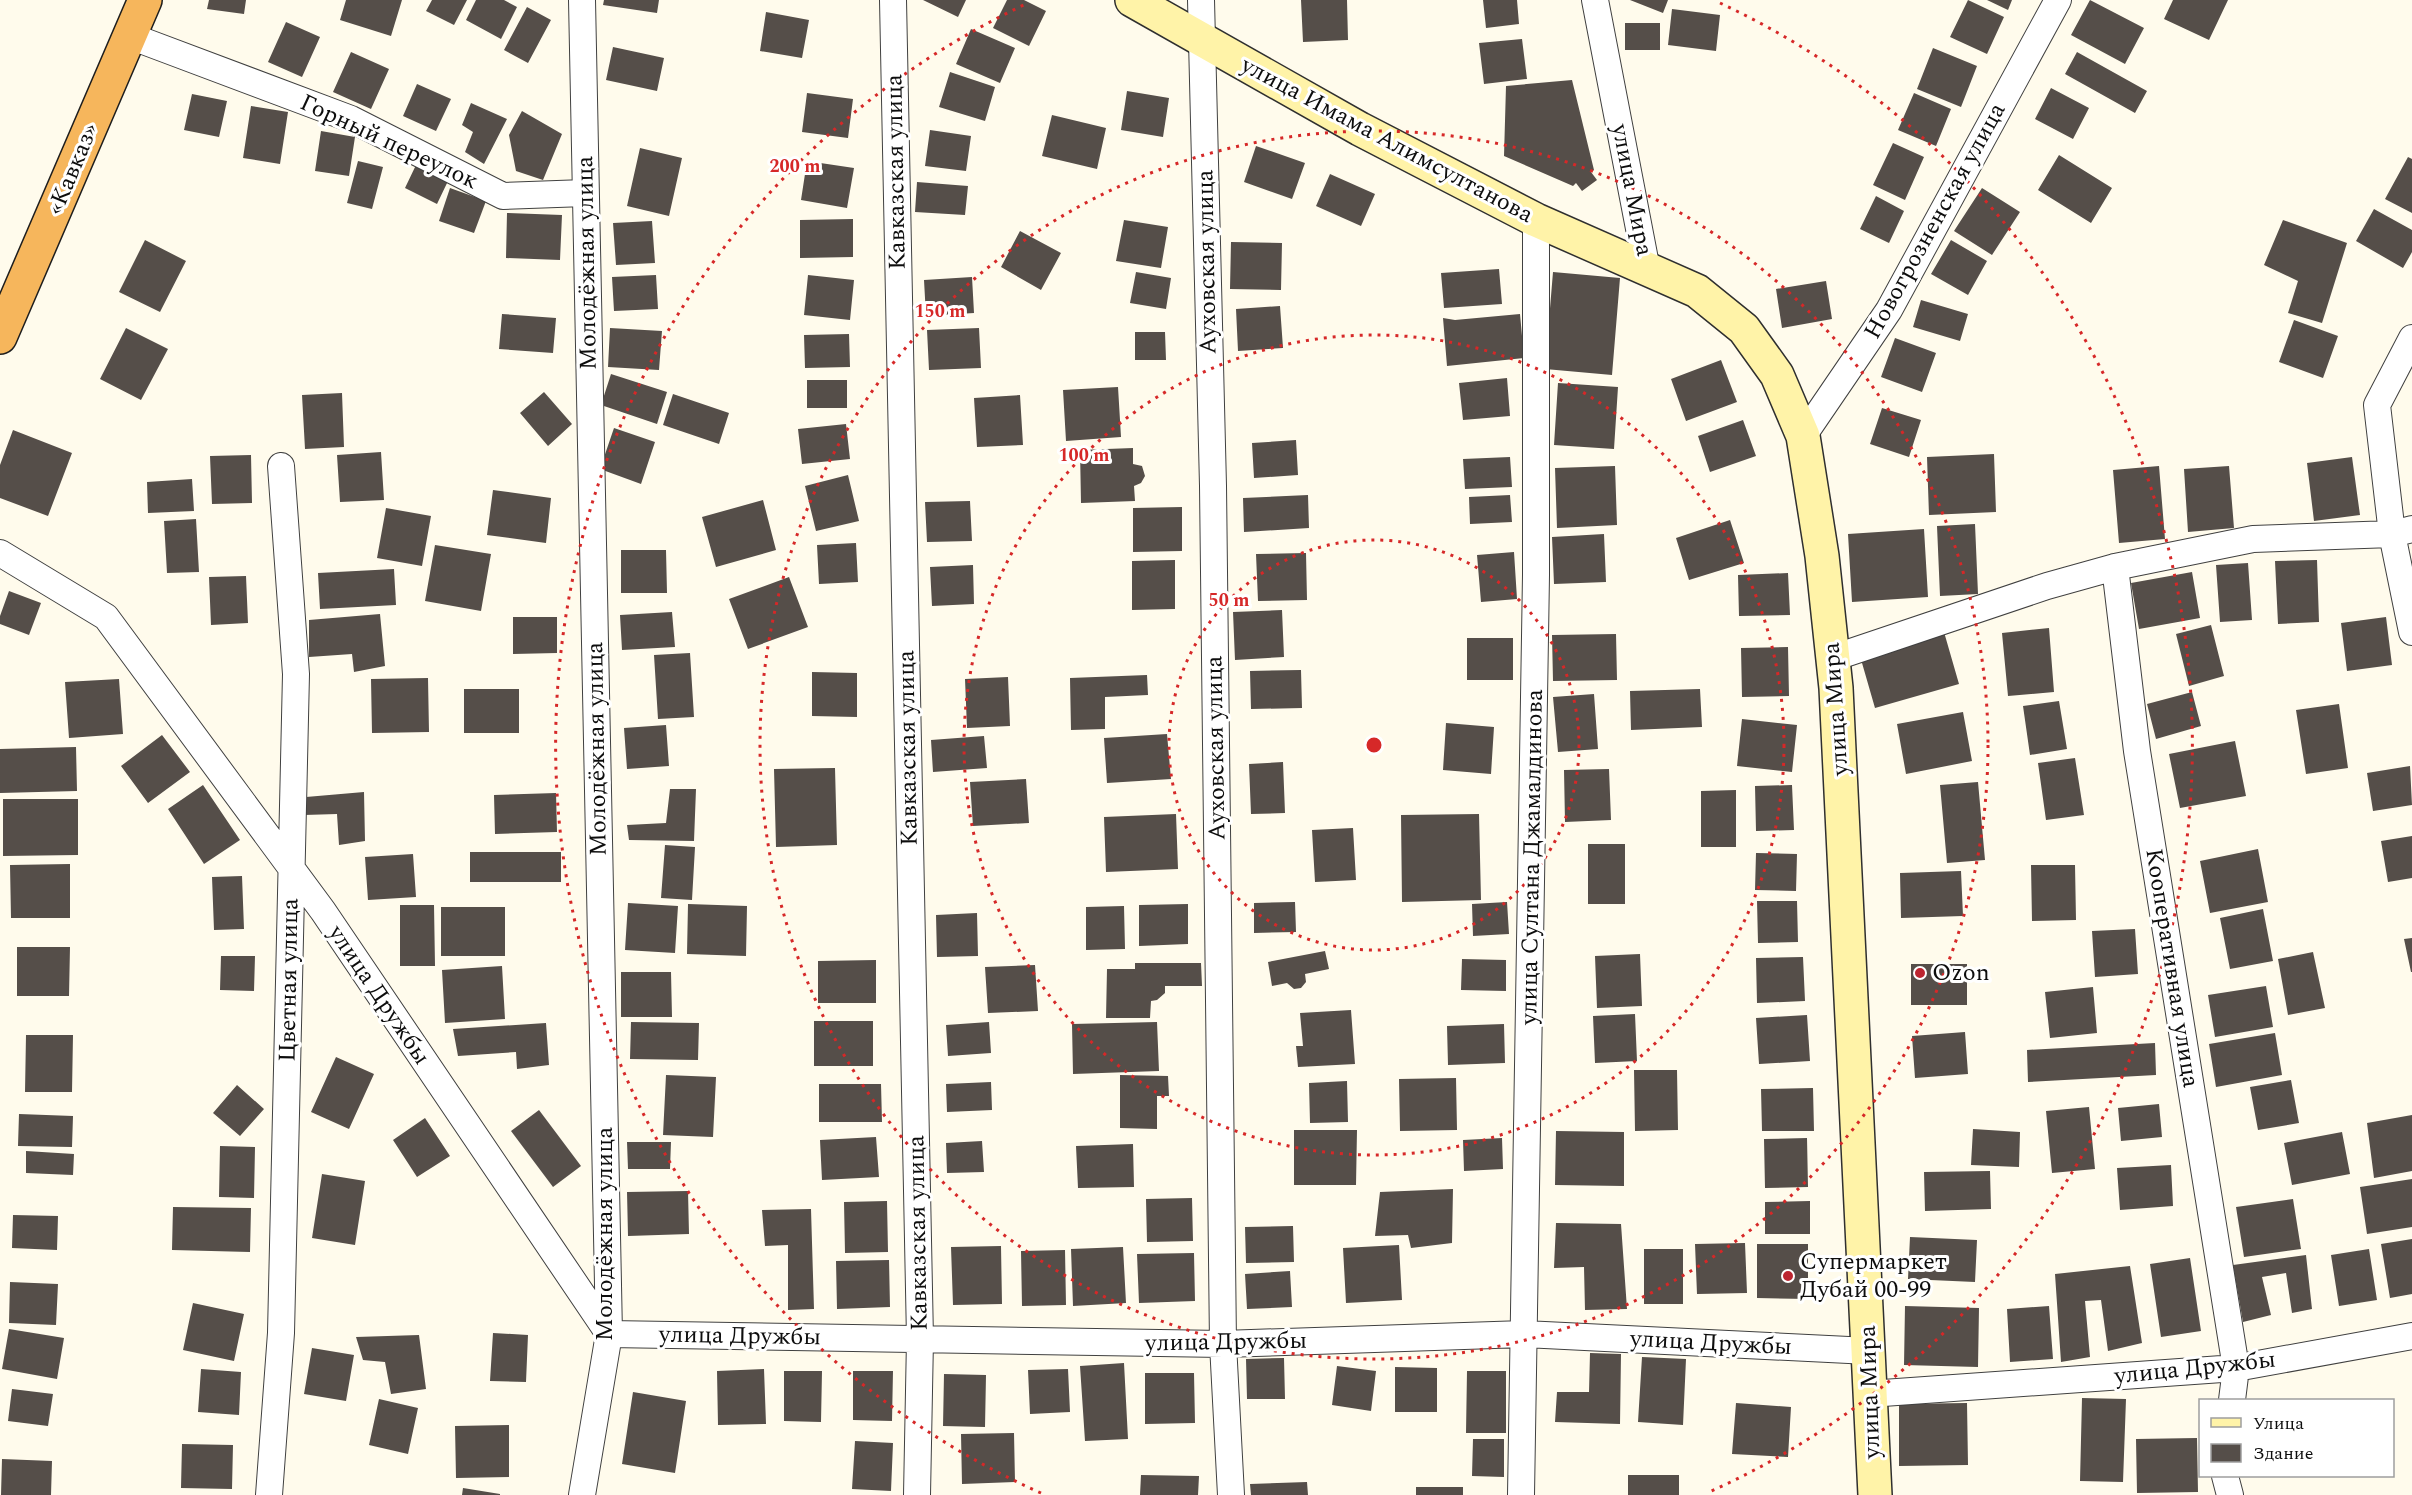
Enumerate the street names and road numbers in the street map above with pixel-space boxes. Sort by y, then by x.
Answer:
street label: улица Имама Алимсултанова [1233,47,1540,233]
street label: Кавказская улица [876,74,916,270]
street label: Горный переулок [294,85,484,199]
street label: Новогрозненская улица [1855,96,2015,346]
street label: «Кавказ» [38,118,108,220]
street label: улица Мира [1601,120,1662,259]
street label: Молодёжная улица [567,155,607,370]
street label: Ауховская улица [1187,169,1227,355]
street label: Молодёжная улица [577,641,617,856]
street label: улица Мира [1813,641,1859,778]
street label: Кавказская улица [888,650,928,846]
street label: Ауховская улица [1196,655,1236,841]
street label: улица Султана Джамалдинова [1511,688,1553,1026]
street label: Кооперативная улица [2135,846,2209,1090]
street label: Цветная улица [270,898,308,1062]
street label: улица Дружбы [318,917,439,1072]
street label: Молодёжная улица [587,1127,623,1341]
street label: Кавказская улица [898,1135,938,1331]
street label: улица Дружбы [658,1317,821,1355]
street label: улица Дружбы [1628,1321,1793,1365]
street label: улица Дружбы [1144,1323,1307,1361]
street label: улица Мира [1850,1324,1890,1460]
street label: улица Дружбы [2112,1342,2277,1394]

